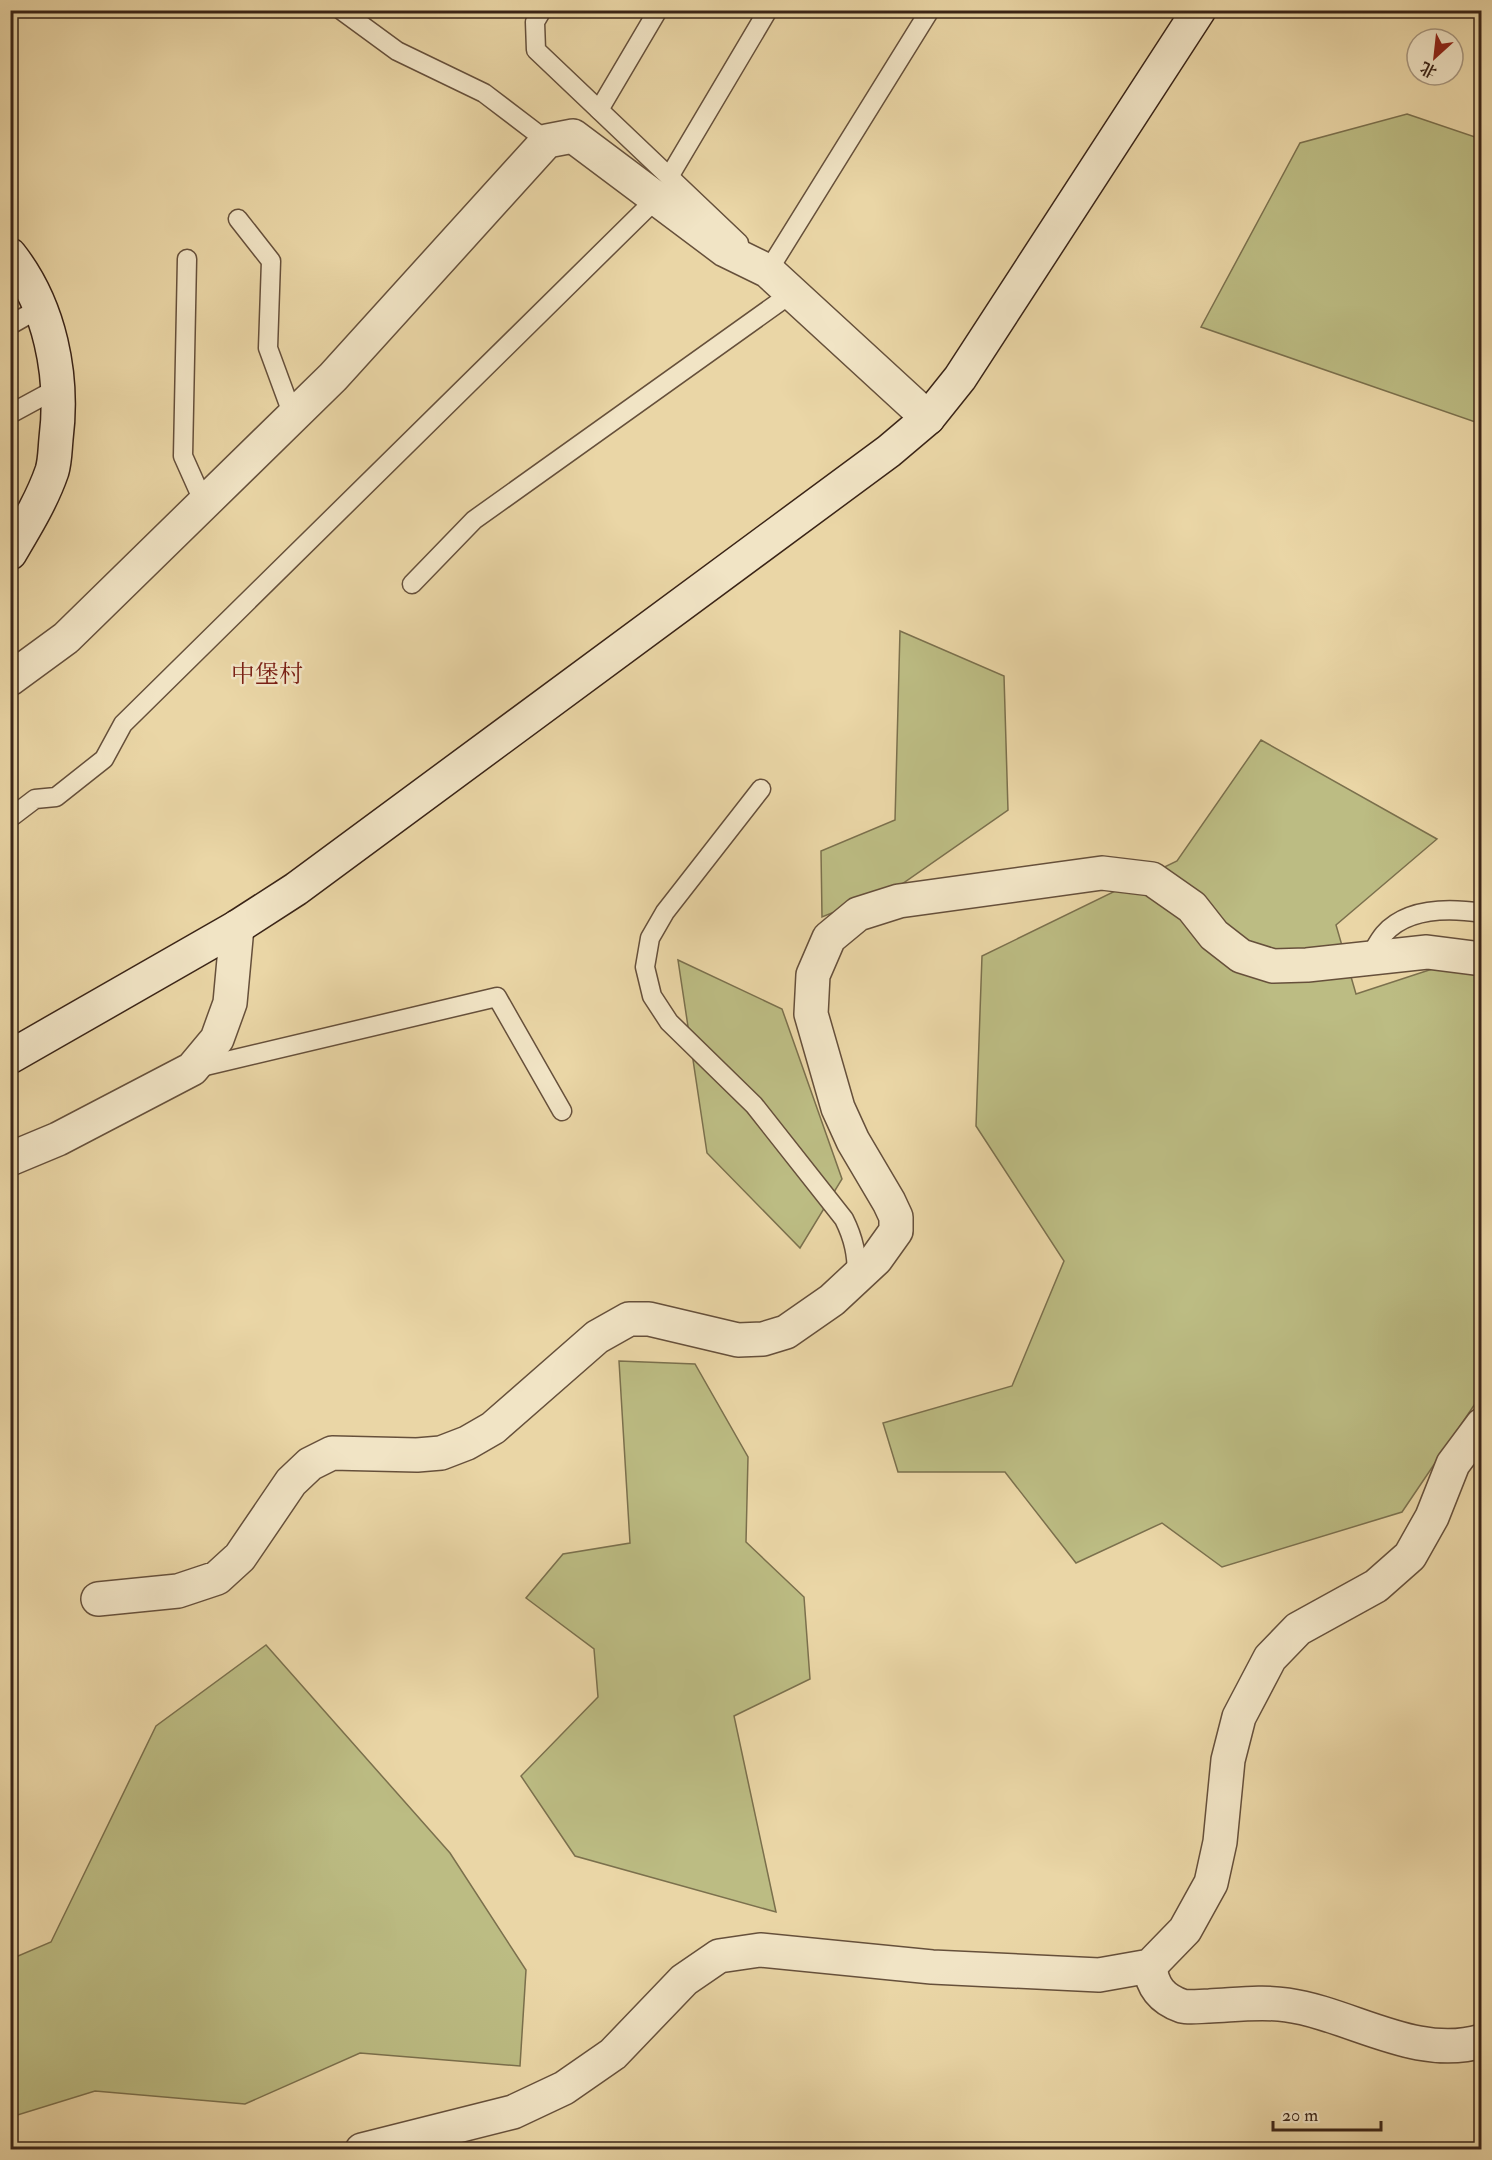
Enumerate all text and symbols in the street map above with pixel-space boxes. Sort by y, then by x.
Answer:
north arrow [1405,27,1465,87]
text: 北 [1417,57,1440,82]
district label: 中堡村 [231,659,303,690]
scale bar [1273,2094,1381,2132]
text: 20 m [1282,2104,1318,2127]

